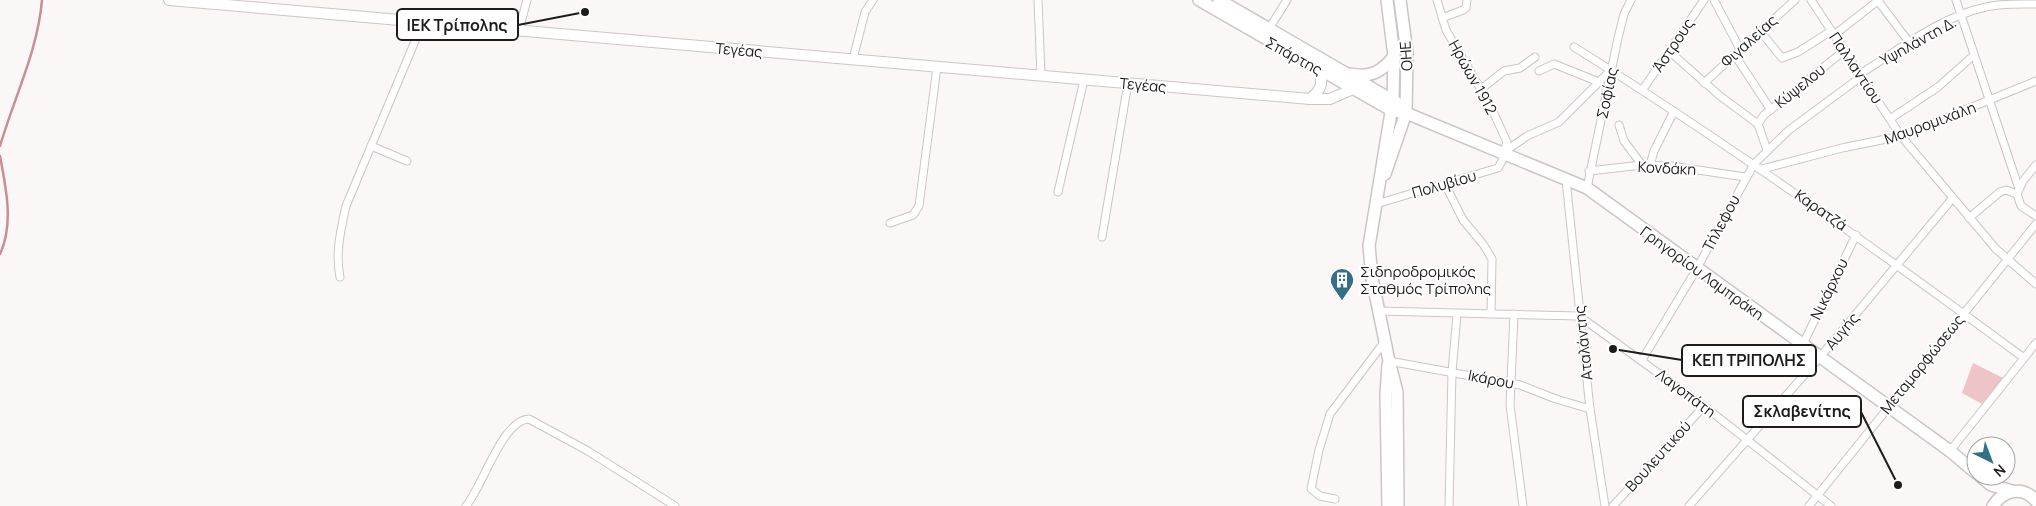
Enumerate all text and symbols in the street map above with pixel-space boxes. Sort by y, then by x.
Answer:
callout: ΙΕΚ Τρίπολης [397,9,518,40]
street label: Φιγαλείας [1716,10,1782,72]
street label: Υψηλάντη Δ. [1876,11,1960,71]
text: ΙΕΚ Τρίπολης [407,14,507,36]
street label: Άστρους [1647,14,1699,76]
street label: Παλλαντίου [1824,28,1888,108]
street label: Σπάρτης [1262,32,1326,80]
street label: Ηρώων 1912 [1444,36,1502,118]
street label: Τεγέας [714,37,764,63]
street label: ΟΗΕ [1394,40,1418,72]
street label: Κύψελου [1770,59,1830,113]
street label: Σοφίας [1591,65,1623,121]
street label: Τεγέας [1118,72,1168,98]
street label: Μαυρομιχάλη [1881,97,1979,149]
street label: Κονδάκη [1637,156,1697,180]
street label: Πολυβίου [1409,165,1479,203]
street label: Καρατζά [1791,184,1851,236]
street label: Τήλεφου [1697,191,1745,255]
street label: Γρηγορίου Λαμπράκη [1636,221,1768,325]
street label: Νικάρχου [1805,255,1853,323]
place label: Σιδηροδρομικός Σταθμός Τρίπολης [1360,261,1491,299]
building icon: Σιδηροδρομικός Σταθμός Τρίπολης [1329,267,1355,301]
street label: Αταλάντης [1569,304,1597,382]
street label: Αυγής [1820,308,1864,354]
street label: Μεταμορφώσεως [1875,310,1969,418]
callout: ΚΕΠ ΤΡΙΠΟΛΗΣ [1682,345,1816,376]
text: ΚΕΠ ΤΡΙΠΟΛΗΣ [1692,349,1806,371]
street label: Ικάρου [1466,364,1516,394]
street label: Λαγοπάτη [1652,364,1720,422]
callout: Σκλαβενίτης [1743,396,1861,427]
text: Σκλαβενίτης [1753,400,1851,422]
street label: Βουλευτικού [1620,416,1696,496]
north arrow [1966,436,2016,486]
text: N [1990,461,2010,481]

